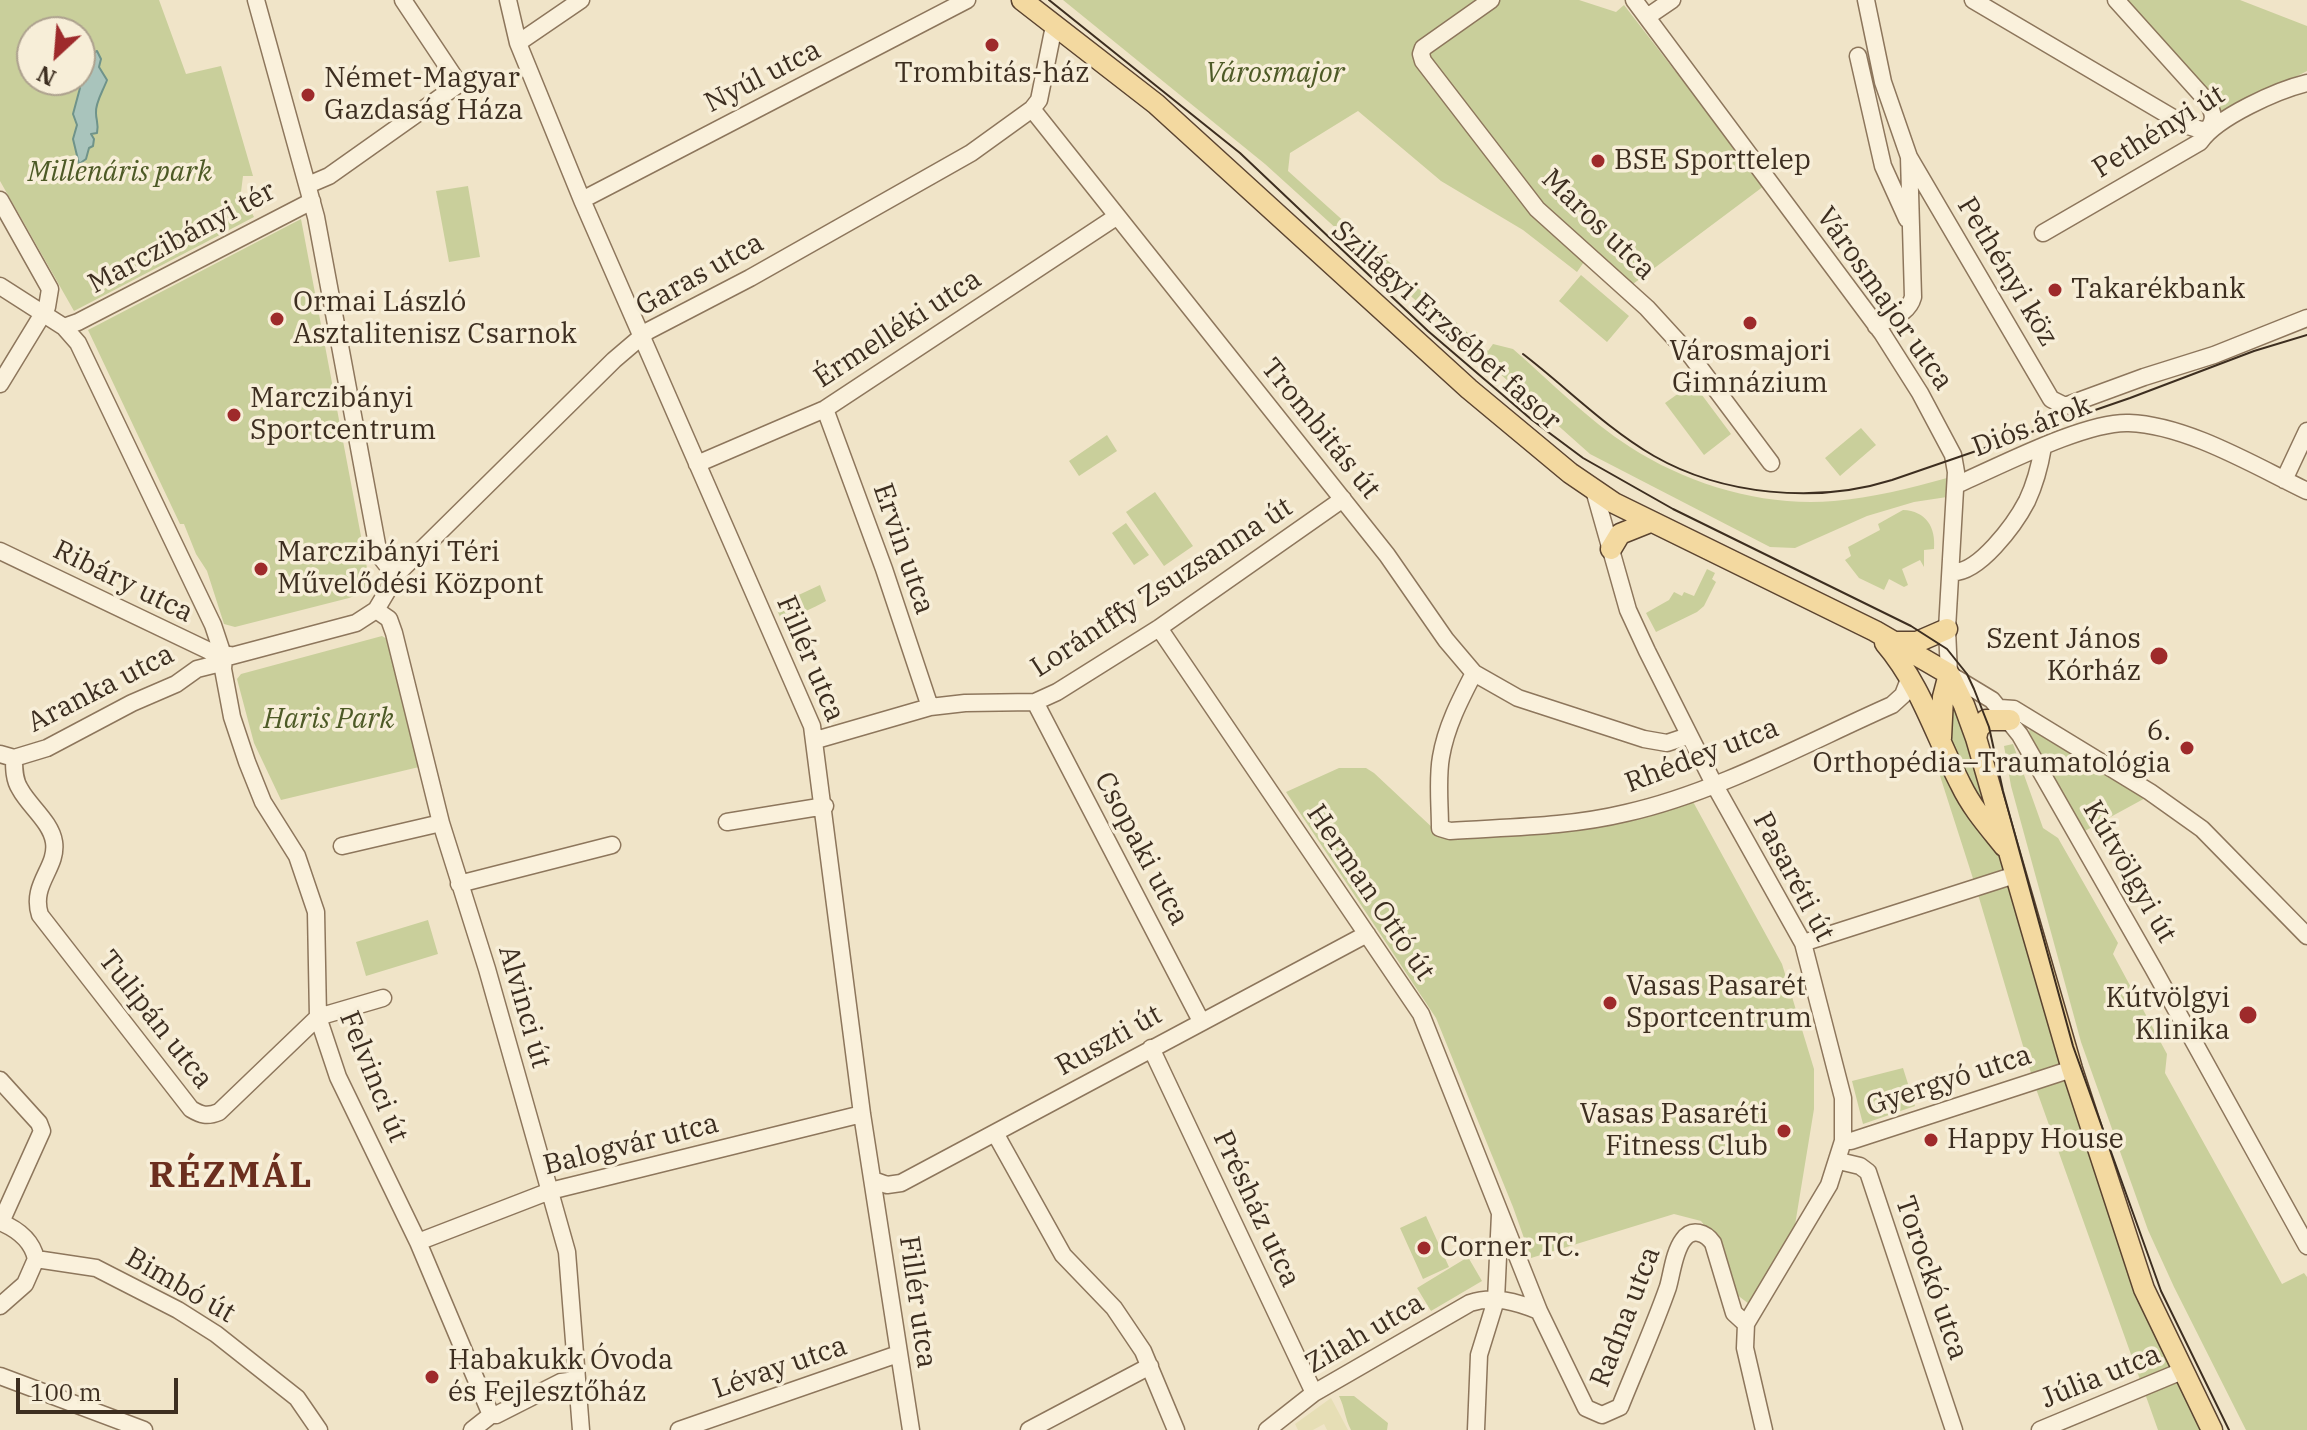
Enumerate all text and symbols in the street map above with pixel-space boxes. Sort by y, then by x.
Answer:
north arrow [16,16,96,96]
street label: Nyúl utca [699,33,827,121]
marker: Trombitás-ház [983,36,1001,54]
place label: Trombitás-ház [895,57,1089,91]
park label: Városmajor [1205,57,1345,91]
text: N [32,59,60,93]
place label: Német-Magyar Gazdaság Háza [324,62,523,128]
street label: Pethényi út [2087,78,2231,186]
marker: Német-Magyar Gazdaság Háza [299,86,317,104]
place label: BSE Sporttelep [1614,144,1811,178]
marker: BSE Sporttelep [1589,152,1607,170]
park label: Millenáris park [28,156,212,190]
street label: Maros utca [1534,163,1662,287]
street label: Marczibányi tér [83,175,281,301]
street label: Pethényi köz [1949,191,2065,353]
street label: Városmajor utca [1808,201,1960,397]
street label: Szilágyi Erzsébet fasor [1325,214,1567,438]
street label: Garas utca [630,226,770,324]
street label: Érmelléki utca [808,263,988,395]
place label: Takarékbank [2071,273,2245,307]
marker: Takarékbank [2046,281,2064,299]
place label: Ormai László Asztalitenisz Csarnok [293,286,577,352]
marker: Ormai László Asztalitenisz Csarnok [268,310,286,328]
marker: Városmajori Gimnázium [1741,314,1759,332]
place label: Városmajori Gimnázium [1669,335,1831,401]
street label: Trombitás út [1253,352,1387,506]
place label: Marczibányi Sportcentrum [250,382,436,448]
street label: Diós árok [1968,389,2096,465]
marker: Marczibányi Sportcentrum [225,406,243,424]
street label: Ervin utca [865,479,941,619]
street label: Lorántffy Zsuzsanna út [1025,491,1299,685]
street label: Ribáry utca [48,534,198,630]
place label: Marczibányi Téri Művelődési Központ [277,536,544,602]
marker: Marczibányi Téri Művelődési Központ [252,560,270,578]
street label: Fillér utca [769,591,851,727]
place label: Szent János Kórház [1986,623,2141,689]
street label: Aranka utca [22,638,180,740]
marker: Szent János Kórház [2148,645,2170,667]
park label: Haris Park [264,703,394,737]
street label: Rhédey utca [1620,711,1784,801]
place label: 6. Orthopédia–Traumatológia [1813,715,2171,781]
marker: 6. Orthopédia–Traumatológia [2178,739,2196,757]
street label: Csopaki utca [1087,767,1195,931]
street label: Kútvölgyi út [2075,795,2183,949]
street label: Herman Ottó út [1299,799,1441,987]
street label: Pasaréti út [1745,807,1841,947]
street label: Alvinci út [490,942,558,1072]
street label: Tulipán utca [91,944,219,1096]
place label: Vasas Pasarét Sportcentrum [1626,970,1812,1036]
place label: Kútvölgyi Klinika [2106,982,2230,1048]
marker: Vasas Pasarét Sportcentrum [1601,994,1619,1012]
street label: Ruszti út [1050,998,1168,1084]
marker: Kútvölgyi Klinika [2237,1004,2259,1026]
street label: Felvinci út [331,1007,415,1147]
street label: Gyergyó utca [1862,1039,2036,1123]
place label: Vasas Pasaréti Fitness Club [1579,1098,1768,1164]
street label: Balogvár utca [540,1107,722,1183]
marker: Vasas Pasaréti Fitness Club [1775,1122,1793,1140]
place label: Happy House [1947,1123,2124,1157]
street label: Présház utca [1205,1125,1307,1293]
marker: Happy House [1922,1131,1940,1149]
district label: RÉZMÁL [148,1155,314,1199]
street label: Torockó utca [1887,1192,1975,1364]
place label: Corner TC. [1440,1231,1580,1265]
street label: Fillér utca [891,1234,943,1370]
marker: Corner TC. [1415,1239,1433,1257]
street label: Bimbó út [119,1241,241,1331]
street label: Radna utca [1584,1242,1668,1392]
street label: Zilah utca [1300,1287,1430,1381]
street label: Lévay utca [709,1329,851,1407]
street label: Júlia utca [2036,1338,2166,1416]
place label: Habakukk Óvoda és Fejlesztőház [448,1344,673,1410]
scale bar [20,1362,182,1412]
marker: Habakukk Óvoda és Fejlesztőház [423,1368,441,1386]
text: 100 m [30,1376,102,1408]

